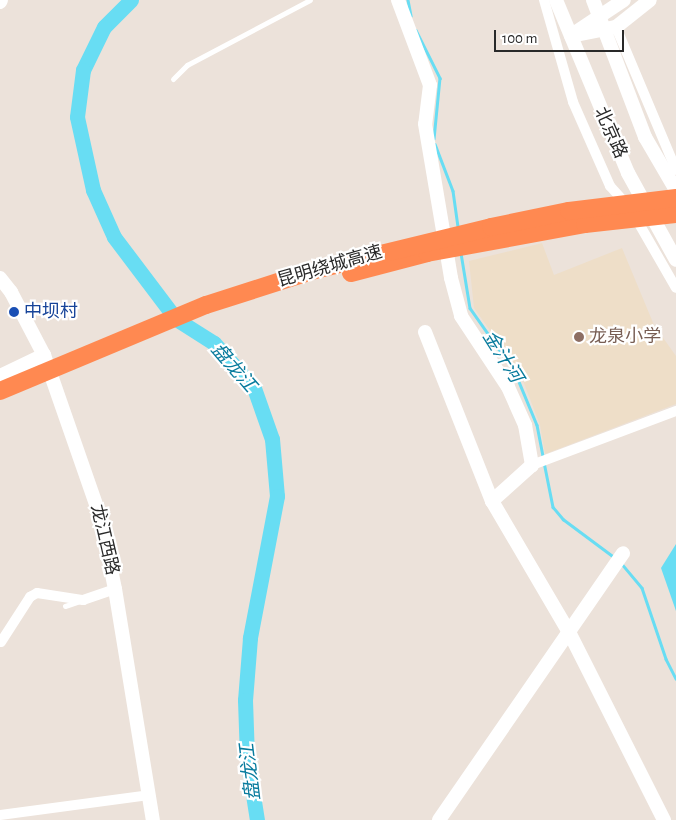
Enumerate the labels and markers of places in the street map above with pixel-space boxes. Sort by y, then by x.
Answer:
place label: 中坝村 [24,301,78,323]
marker: 中坝村 [8,306,20,318]
place label: 龙泉小学 [589,326,661,348]
marker: 龙泉小学 [573,331,585,343]

